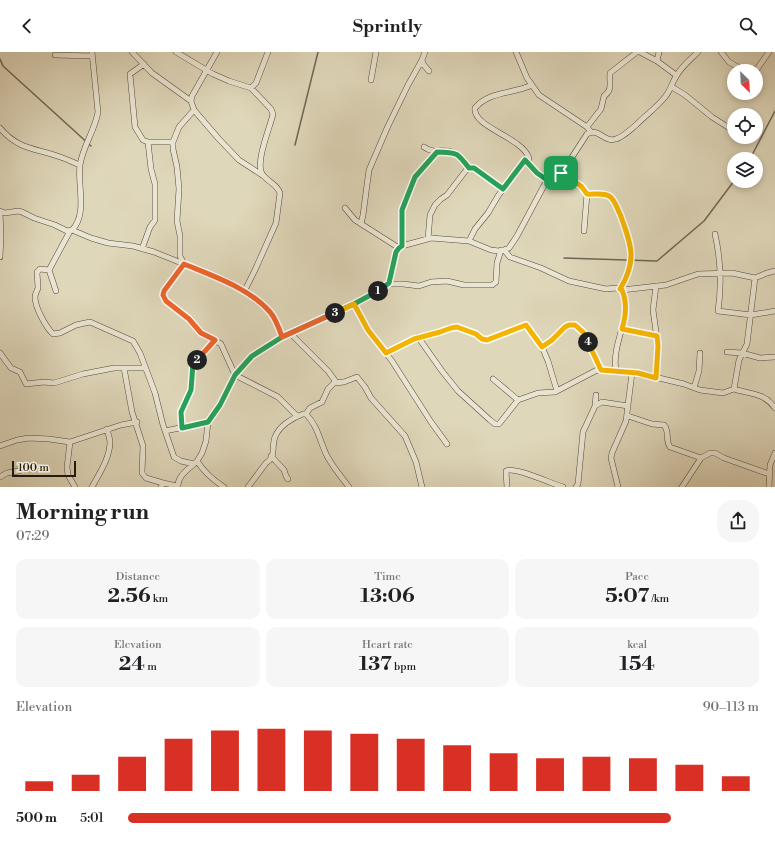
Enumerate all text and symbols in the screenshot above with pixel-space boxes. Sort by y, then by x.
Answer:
icon: back [16,15,38,37]
text: Sprintly [353,15,422,38]
icon: search [737,15,759,37]
north arrow [727,64,763,100]
map controls [727,64,763,188]
button: locate [727,108,763,144]
button: layers [727,152,763,188]
pin [544,156,578,190]
icon: arrive [550,162,572,184]
pin: 1 [368,281,388,301]
text: 1 [375,284,381,298]
pin: 3 [325,303,345,323]
text: 3 [332,306,338,320]
pin: 4 [578,332,598,352]
text: 4 [584,335,592,349]
pin: 2 [187,350,207,370]
text: 2 [194,353,200,367]
scale bar [12,459,76,478]
text: 100 m [18,461,49,475]
text: Morning run [16,499,149,526]
button: share [717,500,759,542]
text: 07:29 [16,528,49,544]
text: Distance [116,570,160,584]
text: Time [374,570,401,584]
text: Pace [625,570,649,584]
text: 2.56 [108,584,150,609]
text: 13:06 [360,584,415,609]
text: 5:07 [605,584,649,609]
text: km [150,592,168,606]
text: /km [649,592,669,606]
text: Elevation [114,638,162,652]
text: Heart rate [362,638,413,652]
text: kcal [627,638,647,652]
text: 24 [119,652,145,677]
text: 137 [359,652,392,677]
text: 154 [619,652,655,677]
text: m [145,660,157,674]
text: bpm [392,660,416,674]
text: Elevation [16,699,72,715]
text: 90–113 m [703,699,759,715]
text: 500 m [16,810,57,826]
text: 5:01 [80,810,104,826]

